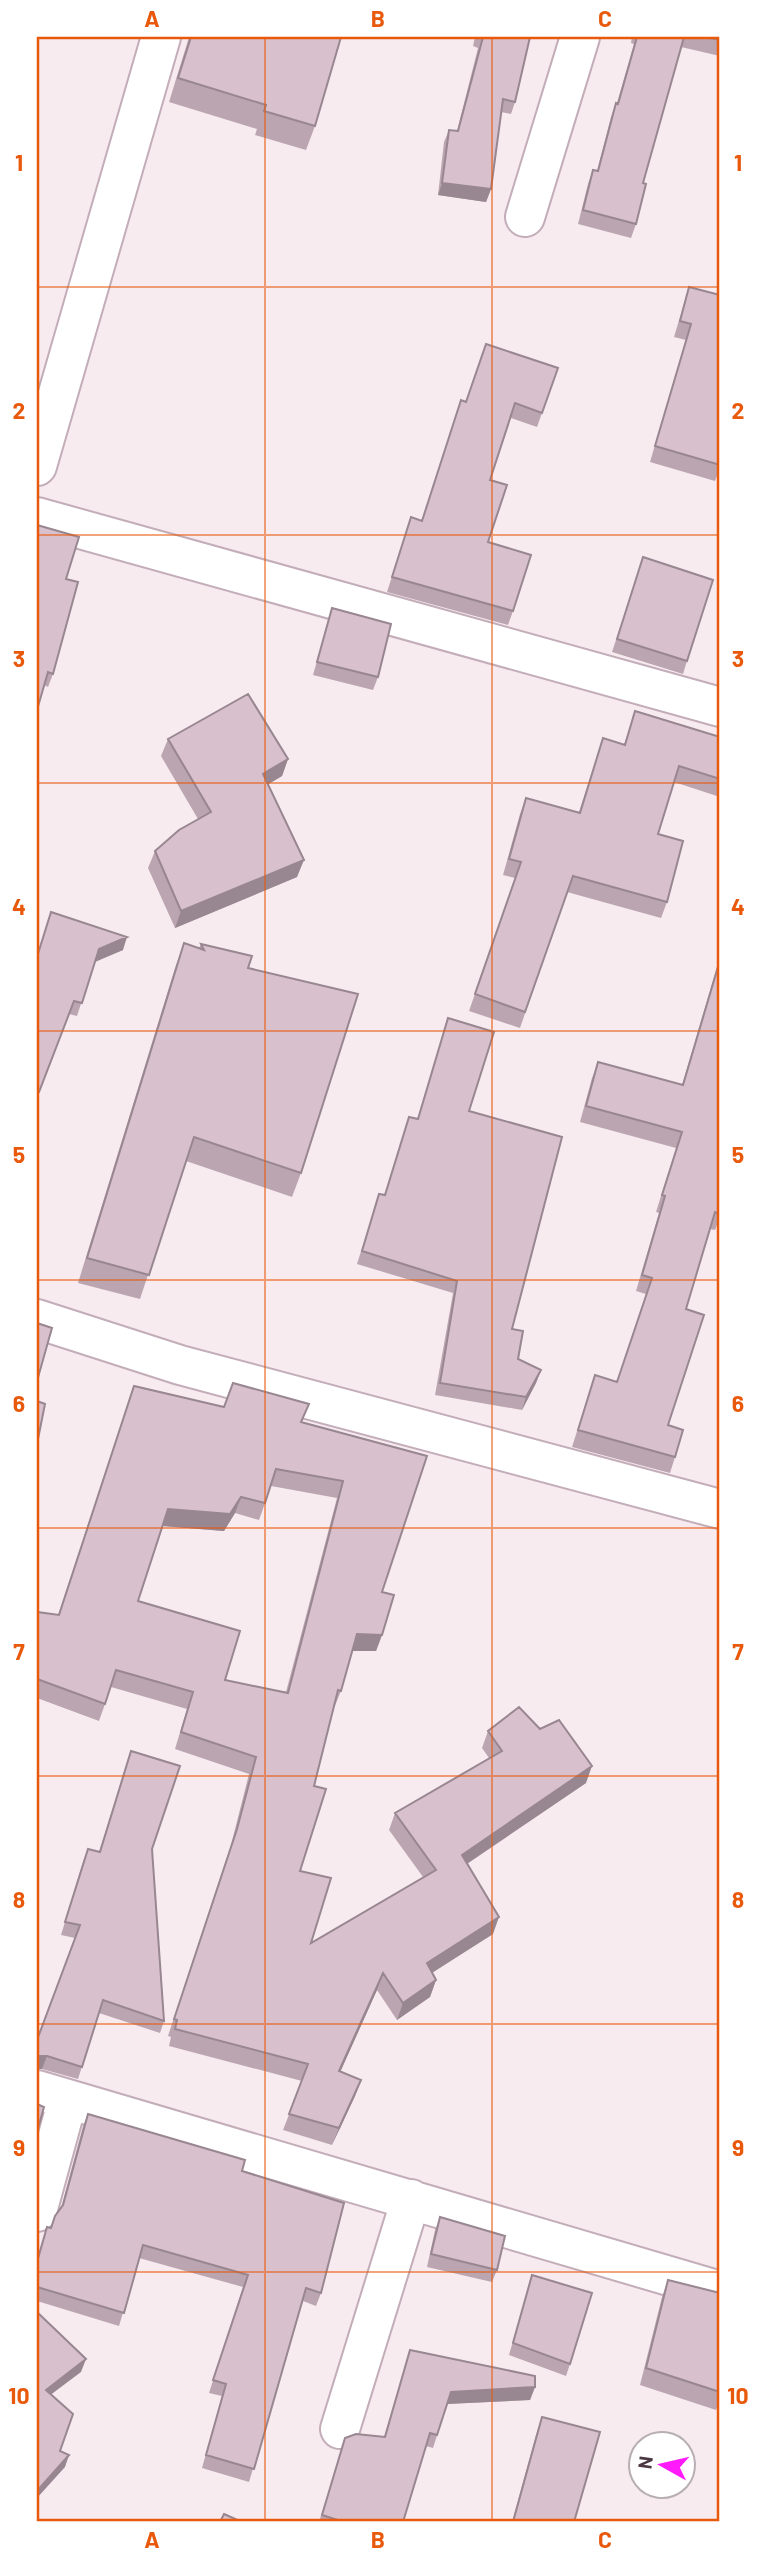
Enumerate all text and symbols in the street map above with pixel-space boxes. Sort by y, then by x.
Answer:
text: A [144,4,160,32]
text: B [371,4,385,32]
text: C [598,4,612,32]
text: 1 [15,148,23,176]
text: 1 [734,148,742,176]
text: 2 [13,396,25,424]
text: 2 [732,396,744,424]
text: 3 [13,644,25,672]
text: 3 [732,644,744,672]
text: 4 [12,892,26,920]
text: 4 [731,892,745,920]
text: 5 [13,1140,25,1168]
text: 5 [732,1140,744,1168]
text: 6 [13,1389,25,1417]
text: 6 [732,1389,744,1417]
text: 7 [13,1637,25,1665]
text: 7 [732,1637,744,1665]
text: 8 [13,1885,25,1913]
text: 8 [732,1885,744,1913]
text: 9 [13,2133,25,2161]
text: 9 [732,2133,744,2161]
text: 10 [8,2381,30,2409]
text: 10 [727,2381,749,2409]
north arrow [628,2430,698,2500]
text: N [632,2455,657,2470]
text: A [144,2525,160,2553]
text: B [371,2525,385,2553]
text: C [598,2525,612,2553]

